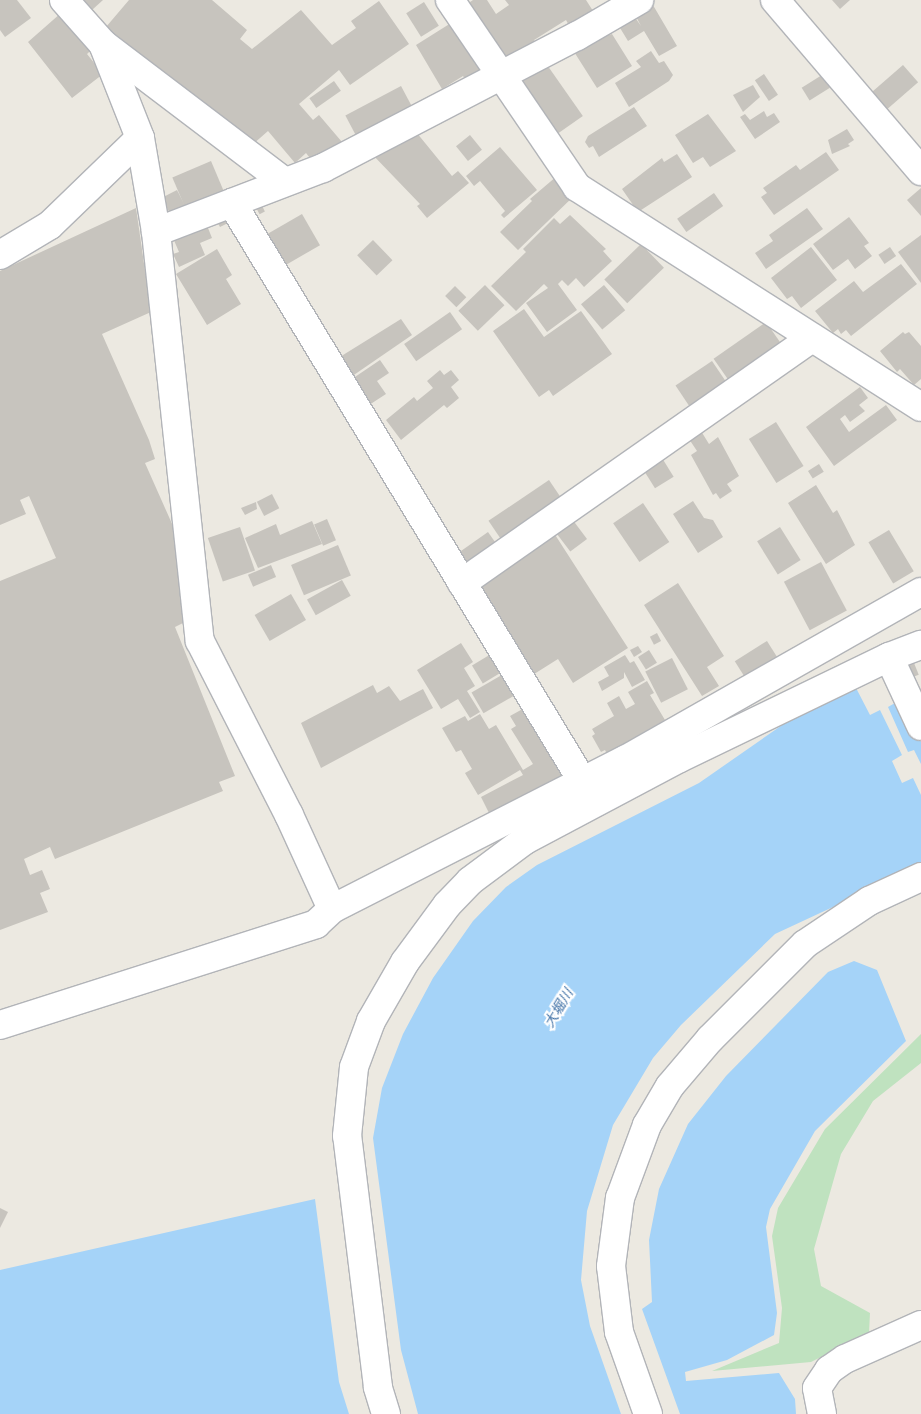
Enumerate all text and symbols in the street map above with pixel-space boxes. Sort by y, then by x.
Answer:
water label: 大堀川 [542,987,578,1031]

